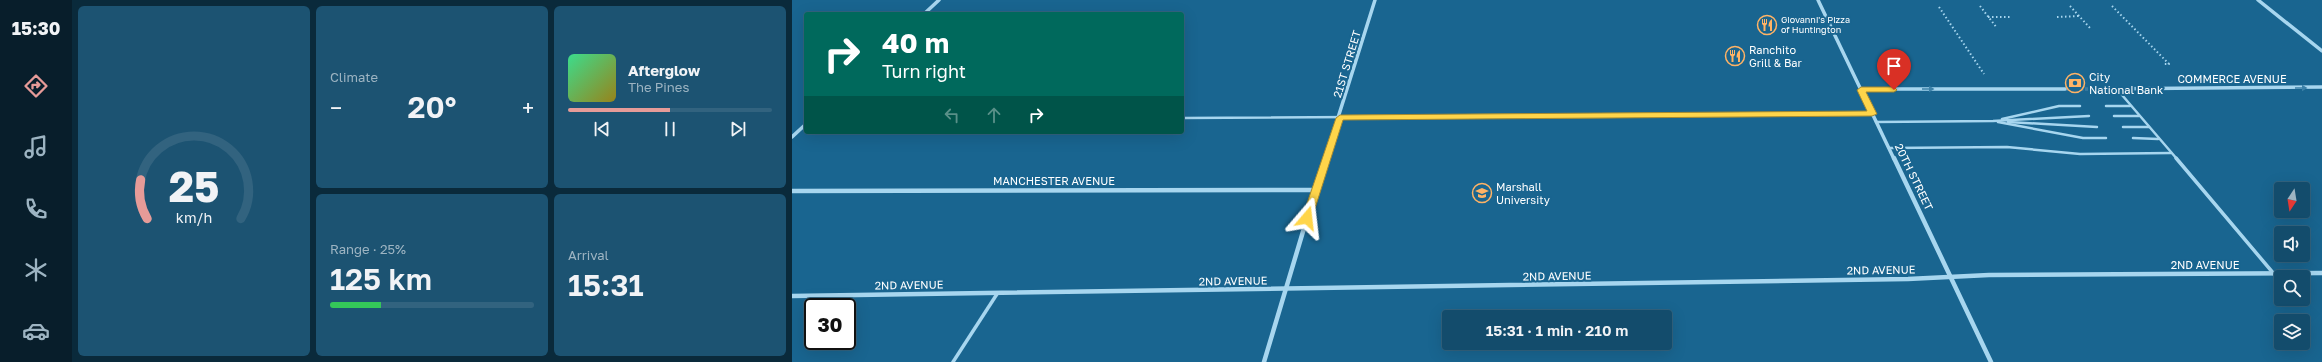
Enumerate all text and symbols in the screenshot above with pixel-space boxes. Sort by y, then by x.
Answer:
restaurant icon: Giovanni's Pizza of Huntington [1756,14,1778,36]
place label: Giovanni's Pizza of Huntington [1781,14,1850,35]
text: 15:30 [12,17,60,39]
text: 40 m [882,26,949,59]
icon: right [816,28,868,80]
street label: 21ST STREET [1330,28,1363,99]
place label: Ranchito Grill & Bar [1749,43,1802,69]
restaurant icon: Ranchito Grill & Bar [1724,45,1746,67]
pin [1877,49,1911,90]
icon: arrive [1883,55,1905,77]
text: Turn right [882,60,966,82]
text: Afterglow [628,61,700,79]
text: Climate [330,69,378,85]
place label: City National Bank [2089,70,2163,96]
icon: directions [22,72,50,100]
bank icon: City National Bank [2064,72,2086,94]
street label: COMMERCE AVENUE [2177,72,2287,85]
text: The Pines [628,79,689,95]
one-way arrow [2295,85,2308,91]
one-way arrow [1922,86,1935,92]
text: 20° [408,89,456,125]
text: − [330,94,342,121]
text: + [522,94,534,121]
icon: left [941,104,963,126]
icon: ahead [983,104,1005,126]
icon: right [1025,104,1047,126]
icon: previous [591,118,613,140]
icon: pause [659,118,681,140]
icon: next [727,118,749,140]
icon: music [22,133,50,161]
street label: 20TH STREET [1893,141,1936,212]
text: 25 [169,161,219,211]
street label: MANCHESTER AVENUE [993,174,1115,187]
place label: Marshall University [1496,180,1550,206]
school or university icon: Marshall University [1471,182,1493,204]
north arrow [2274,182,2310,218]
map controls [2274,182,2310,350]
icon: phone [22,195,50,223]
position arrow [1286,197,1328,239]
text: km/h [176,209,212,226]
button: sound [2274,226,2310,262]
text: Range · 25% [330,241,406,257]
text: Arrival [568,247,609,263]
icon: climate [22,256,50,284]
street label: 2ND AVENUE [2171,258,2240,271]
text: 125 km [330,261,432,297]
street label: 2ND AVENUE [1847,262,1916,277]
text: 15:31 [568,267,644,303]
street label: 2ND AVENUE [1523,268,1592,283]
button: search [2274,270,2310,306]
street label: 2ND AVENUE [1199,273,1268,288]
street label: 2ND AVENUE [875,277,944,292]
speed limit sign: 30 [804,298,856,350]
button: layers [2274,314,2310,350]
icon: car [22,317,50,345]
text: 15:31 · 1 min · 210 m [1486,321,1628,339]

